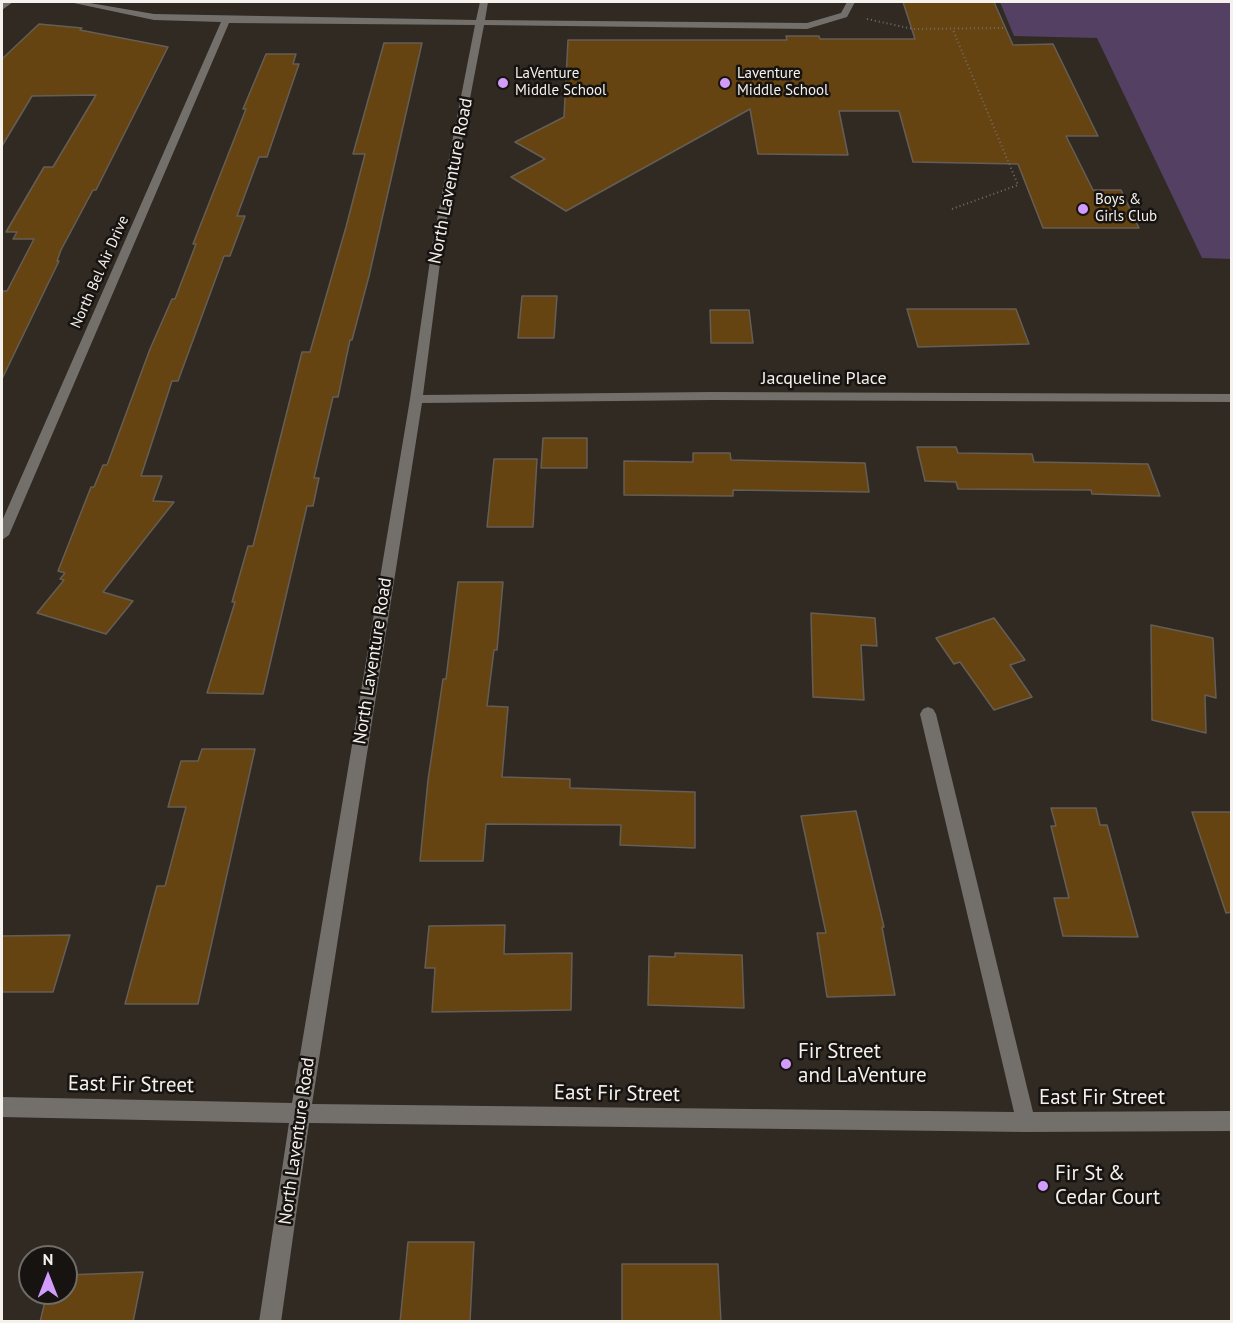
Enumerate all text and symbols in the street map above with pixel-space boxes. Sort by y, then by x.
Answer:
place label: LaVenture Middle School [515,65,606,100]
place label: Laventure Middle School [737,65,828,100]
marker: LaVenture Middle School [496,76,510,90]
marker: Laventure Middle School [718,76,732,90]
street label: North Laventure Road [424,96,478,266]
place label: Boys & Girls Club [1095,191,1157,226]
marker: Boys & Girls Club [1076,202,1090,216]
street label: North Bel Air Drive [67,213,133,331]
street label: Jacqueline Place [761,368,887,390]
street label: North Laventure Road [349,576,397,746]
place label: Fir Street and LaVenture [798,1039,927,1089]
street label: North Laventure Road [275,1056,319,1226]
marker: Fir Street and LaVenture [779,1057,793,1071]
street label: East Fir Street [68,1071,194,1099]
street label: East Fir Street [554,1080,680,1108]
street label: East Fir Street [1039,1085,1165,1111]
place label: Fir St & Cedar Court [1055,1161,1160,1211]
marker: Fir St & Cedar Court [1036,1179,1050,1193]
north arrow [18,1245,78,1305]
text: N [43,1249,53,1269]

